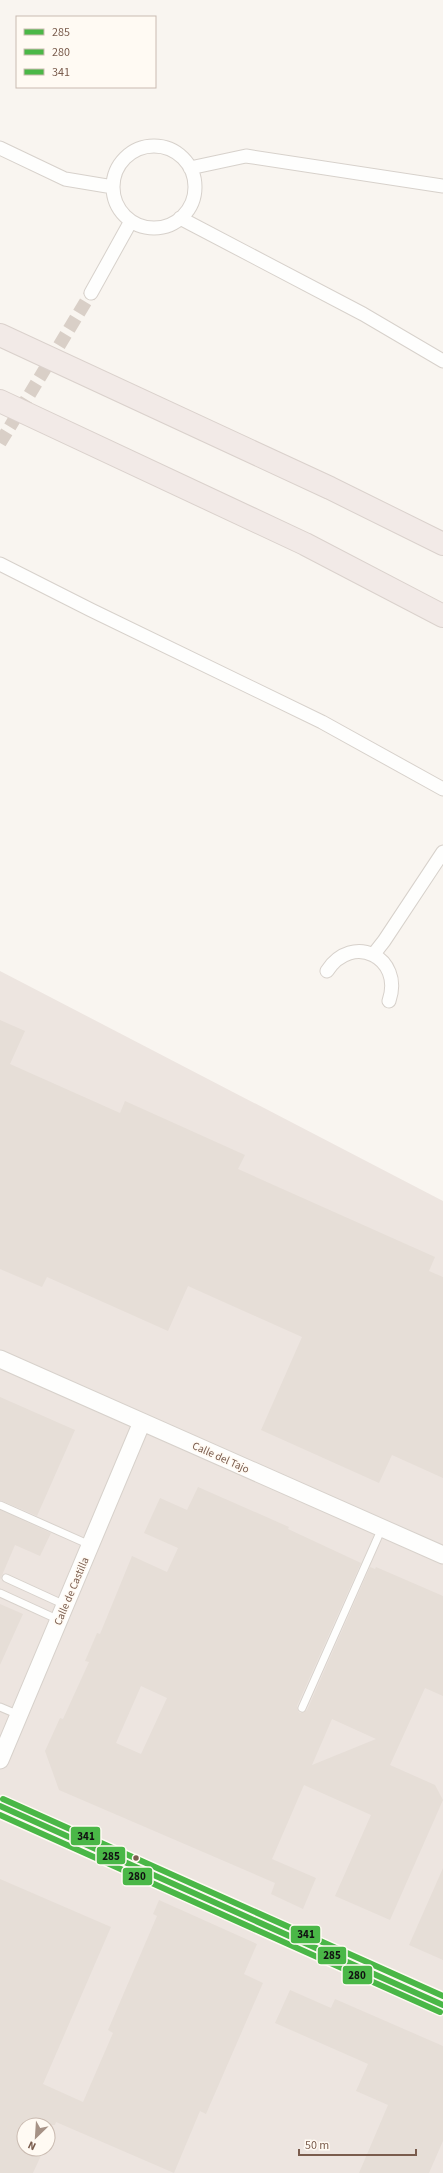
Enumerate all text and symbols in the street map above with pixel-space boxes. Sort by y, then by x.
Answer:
legend [16,16,156,88]
text: 285 [52,24,70,41]
text: 280 [52,44,70,61]
text: 341 [52,64,70,81]
street label: Calle del Tajo [190,1438,252,1477]
street label: Calle de Castilla [50,1555,93,1628]
line badge: 341 [70,1826,101,1846]
text: 341 [77,1829,95,1844]
line badge: 285 [96,1846,126,1865]
text: 285 [102,1849,120,1864]
unlabelled marker [131,1853,141,1863]
line badge: 280 [122,1867,153,1886]
text: 280 [128,1869,146,1884]
line badge: 341 [290,1925,321,1944]
text: 341 [297,1927,315,1942]
line badge: 285 [317,1946,347,1965]
text: 285 [323,1948,341,1963]
line badge: 280 [342,1965,373,1985]
text: 280 [348,1968,366,1983]
north arrow [16,2117,56,2157]
scale bar [299,2131,416,2157]
text: N [25,2137,38,2154]
text: 50 m [305,2137,329,2154]

